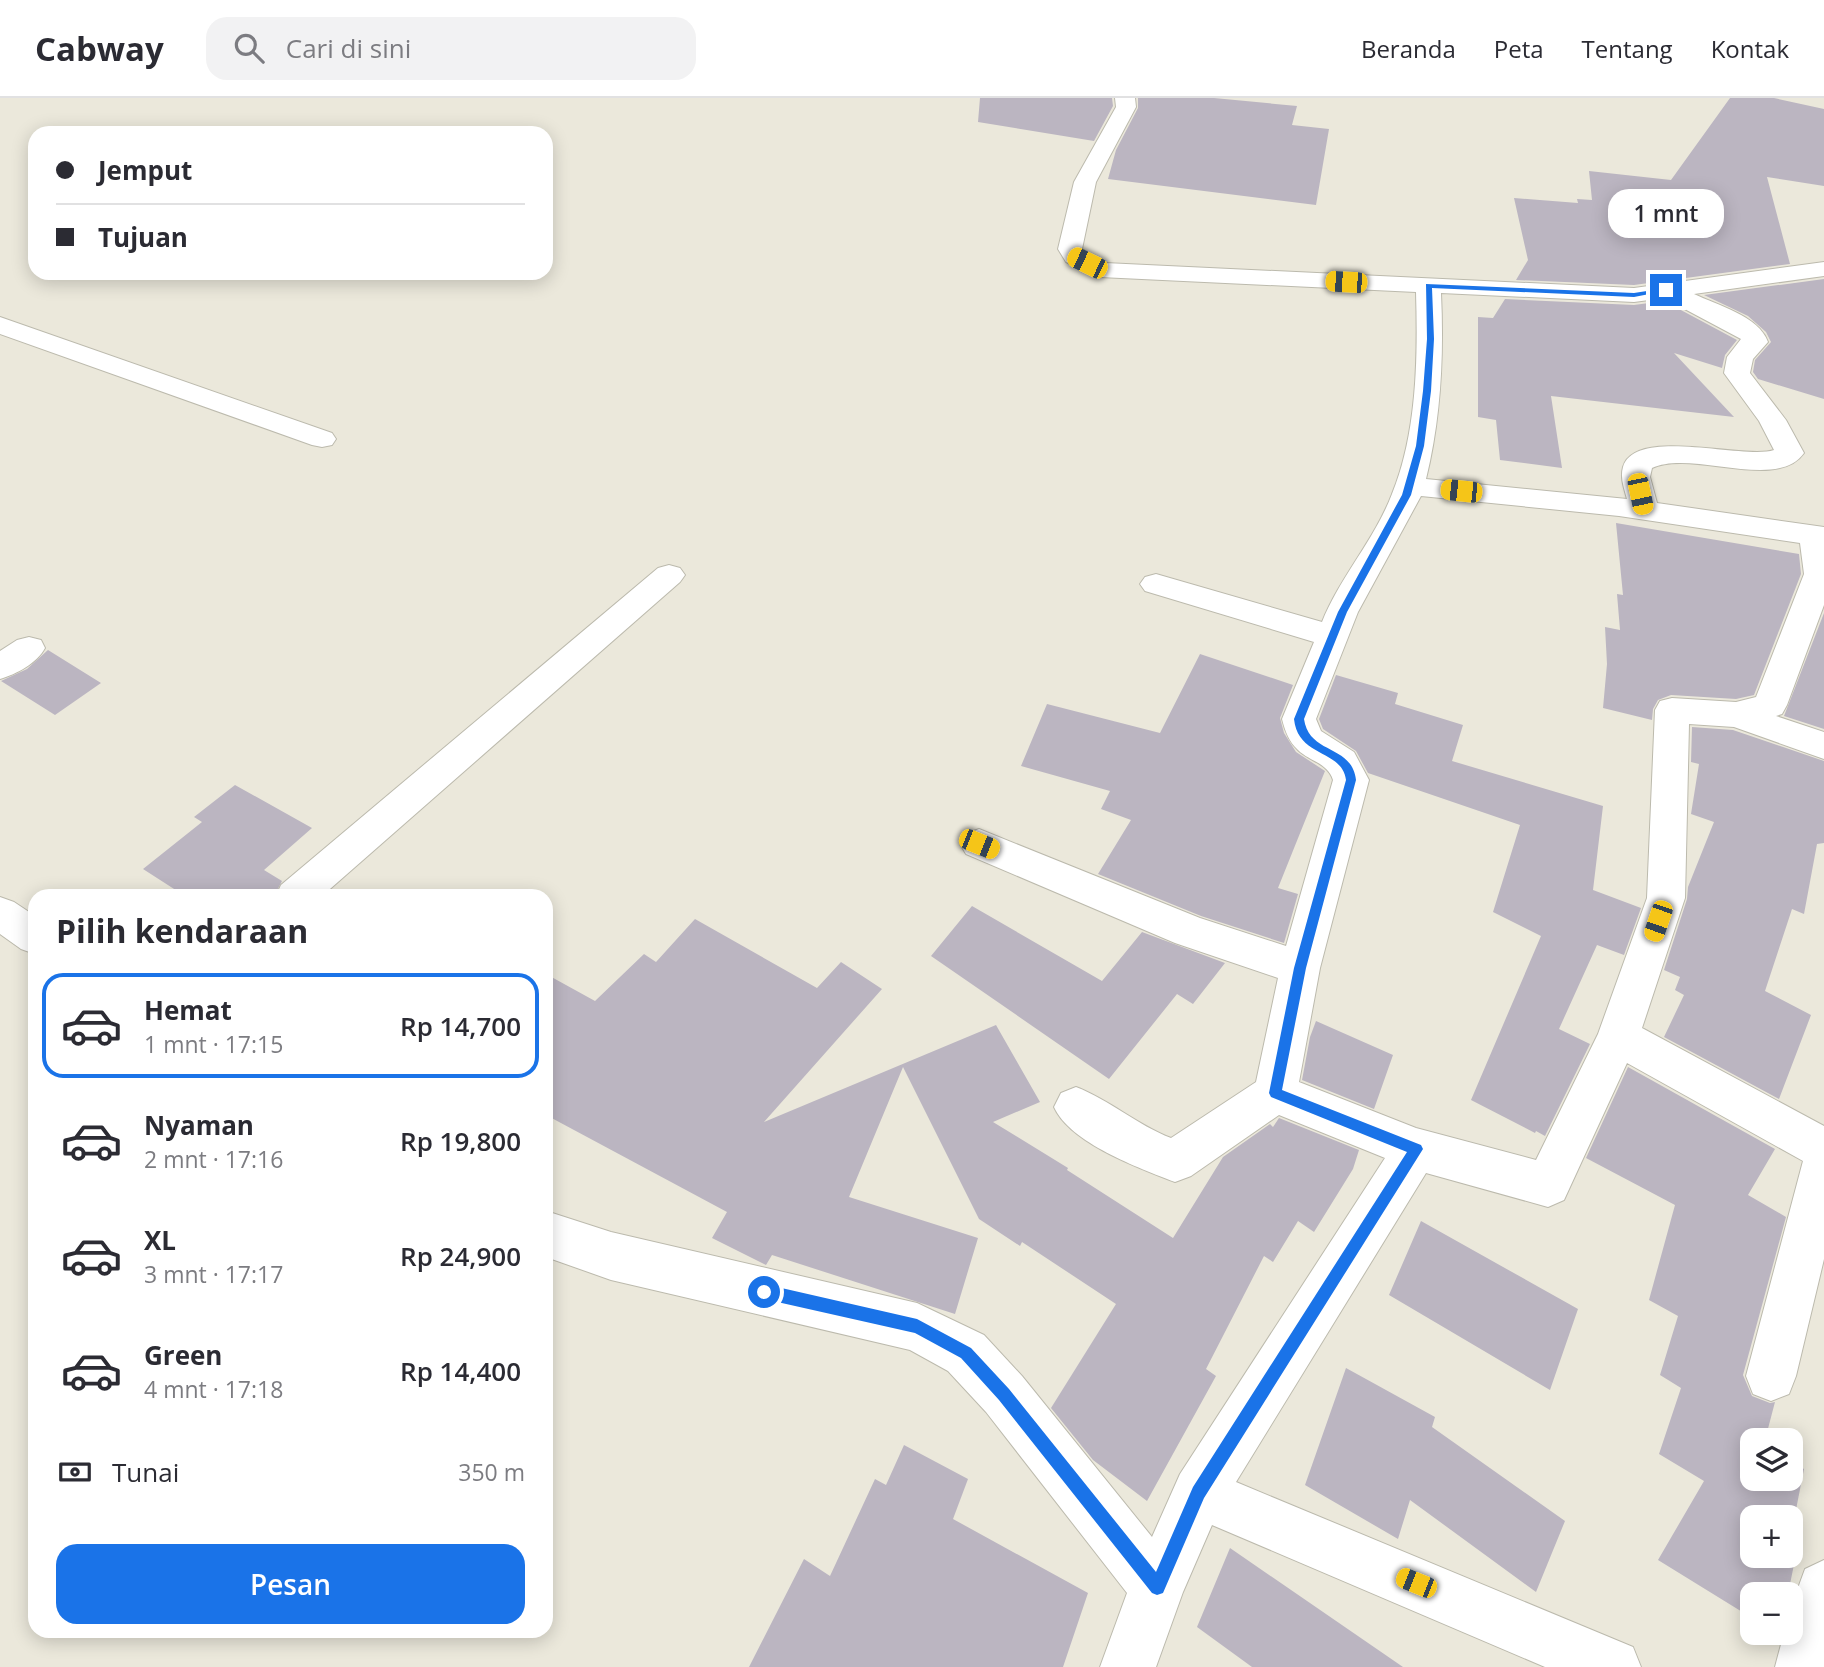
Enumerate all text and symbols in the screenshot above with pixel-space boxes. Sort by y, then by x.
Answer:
search box [206,17,696,80]
text: Cabway [35,26,164,71]
icon: search [230,29,268,67]
text: Cari di sini [286,30,411,66]
text: Beranda [1361,32,1456,65]
text: Peta [1494,32,1544,65]
text: Tentang [1582,32,1673,65]
text: Kontak [1711,32,1789,65]
text: Jemput [98,152,192,188]
callout: 1 mnt [1608,188,1724,238]
text: 1 mnt [1634,197,1698,229]
text: Tujuan [98,219,188,255]
car [1064,244,1111,282]
car [1325,270,1368,294]
route end [1650,274,1682,306]
car [1626,471,1655,517]
car [1440,478,1483,504]
car [956,826,1003,862]
car [1642,898,1675,944]
text: Pilih kendaraan [56,909,308,952]
text: Hemat [144,992,232,1028]
icon: car [60,994,123,1057]
text: Rp 14,700 [400,1008,521,1044]
text: 1 mnt · 17:15 [144,1028,283,1060]
text: Nyaman [144,1107,254,1143]
icon: car [60,1109,123,1172]
text: Rp 19,800 [400,1123,521,1159]
text: 2 mnt · 17:16 [144,1143,283,1175]
text: XL [144,1222,176,1258]
icon: car [60,1224,123,1287]
text: Rp 24,900 [400,1238,521,1274]
text: 3 mnt · 17:17 [144,1258,283,1290]
route start [748,1276,780,1308]
text: Green [144,1337,222,1373]
icon: car [60,1339,123,1402]
text: Rp 14,400 [400,1353,521,1389]
text: 4 mnt · 17:18 [144,1373,283,1405]
map controls [1740,1428,1803,1645]
button: layers [1740,1428,1803,1491]
icon: cash [56,1453,94,1491]
text: Tunai [112,1454,179,1490]
text: 350 m [458,1456,525,1488]
button: + [1740,1505,1803,1568]
button: Pesan [56,1544,525,1624]
car [1393,1565,1440,1601]
button: − [1740,1582,1803,1645]

